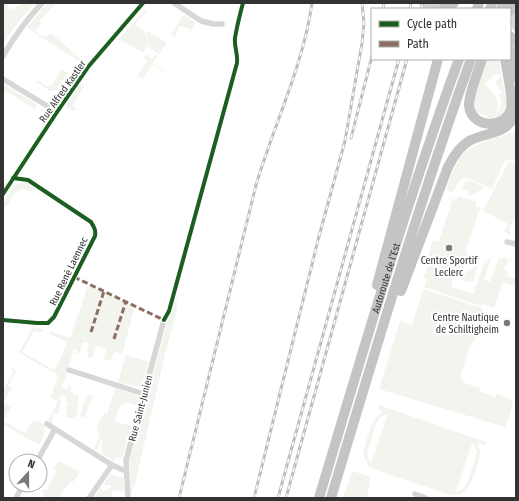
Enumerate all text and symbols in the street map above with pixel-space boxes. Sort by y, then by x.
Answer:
legend [371,8,511,60]
text: Cycle path [407,17,457,31]
text: Path [407,37,429,51]
street label: Rue Alfred Kastler [37,58,89,125]
street label: Rue René Laennec [47,235,91,308]
street label: Autoroute de l’Est [370,241,403,315]
marker: Centre Sportif Leclerc [444,243,454,253]
place label: Centre Sportif Leclerc [421,255,478,279]
place label: Centre Nautique de Schiltigheim [433,312,499,336]
marker: Centre Nautique de Schiltigheim [502,318,512,328]
street label: Rue Saint-Junien [126,374,156,443]
north arrow [8,453,48,493]
text: N [26,457,37,471]

